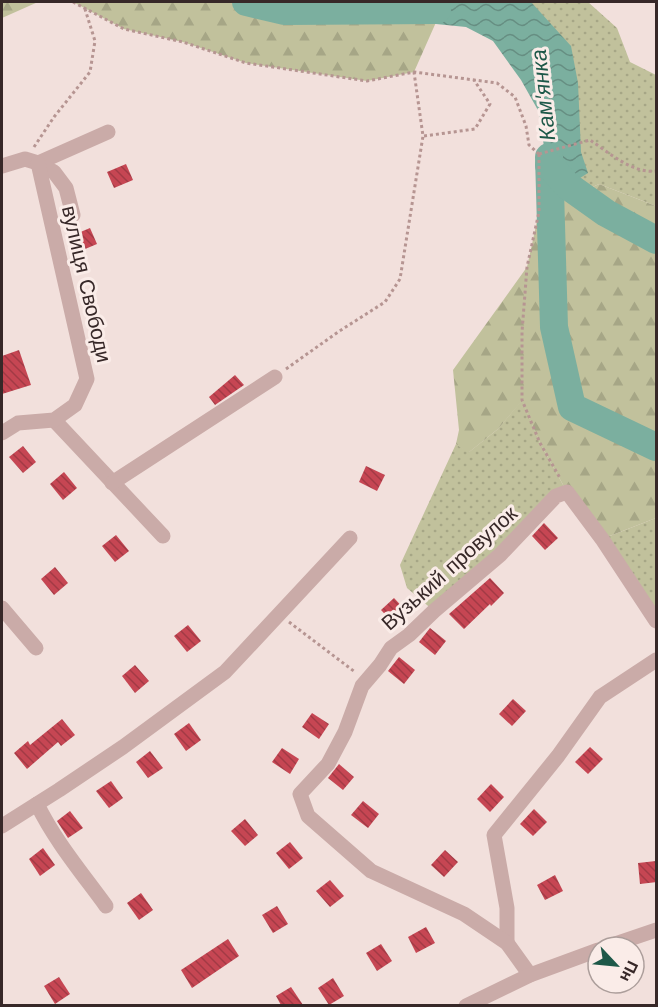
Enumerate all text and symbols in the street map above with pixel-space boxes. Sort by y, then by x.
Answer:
water label: Кам'янка [526,48,560,142]
street label: вулиця Свободи [57,203,117,365]
street label: Вузький провулок [376,500,522,635]
north arrow [586,935,646,995]
text: Пн [616,958,642,985]

